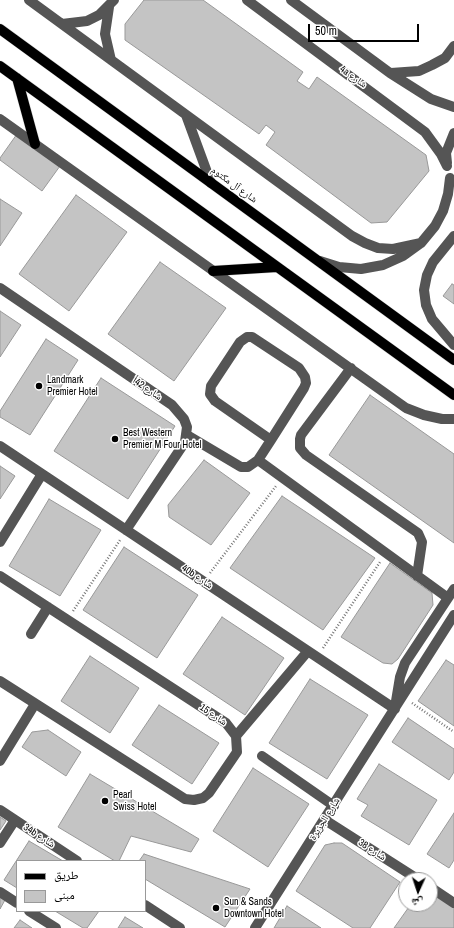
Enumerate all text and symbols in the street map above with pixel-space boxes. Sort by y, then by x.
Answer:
scale bar [310,16,421,42]
text: 50 m [315,23,337,39]
street label: 4a شارع [337,63,369,91]
street label: شارع آل مكتوم [209,164,259,206]
place label: Landmark Premier Hotel [47,374,98,398]
street label: شارع 42أ [130,375,164,403]
marker: Landmark Premier Hotel [34,381,44,391]
place label: Best Western Premier M Four Hotel [123,427,201,450]
marker: Best Western Premier M Four Hotel [110,434,120,444]
street label: 40b شارع [179,562,215,592]
street label: شارع 15 [197,702,229,728]
place label: Pearl Swiss Hotel [113,789,156,812]
street label: شارع الجزيرة [307,795,343,843]
marker: Pearl Swiss Hotel [100,796,110,806]
street label: 34b شارع [21,821,57,851]
street label: شارع 38 [356,837,388,863]
legend [16,860,146,912]
text: طريق [54,867,79,883]
north arrow [398,872,438,912]
text: مبنى [54,887,75,903]
place label: Sun & Sands Downtown Hotel [224,896,284,920]
text: ش [411,896,424,910]
marker: Sun & Sands Downtown Hotel [211,903,221,913]

